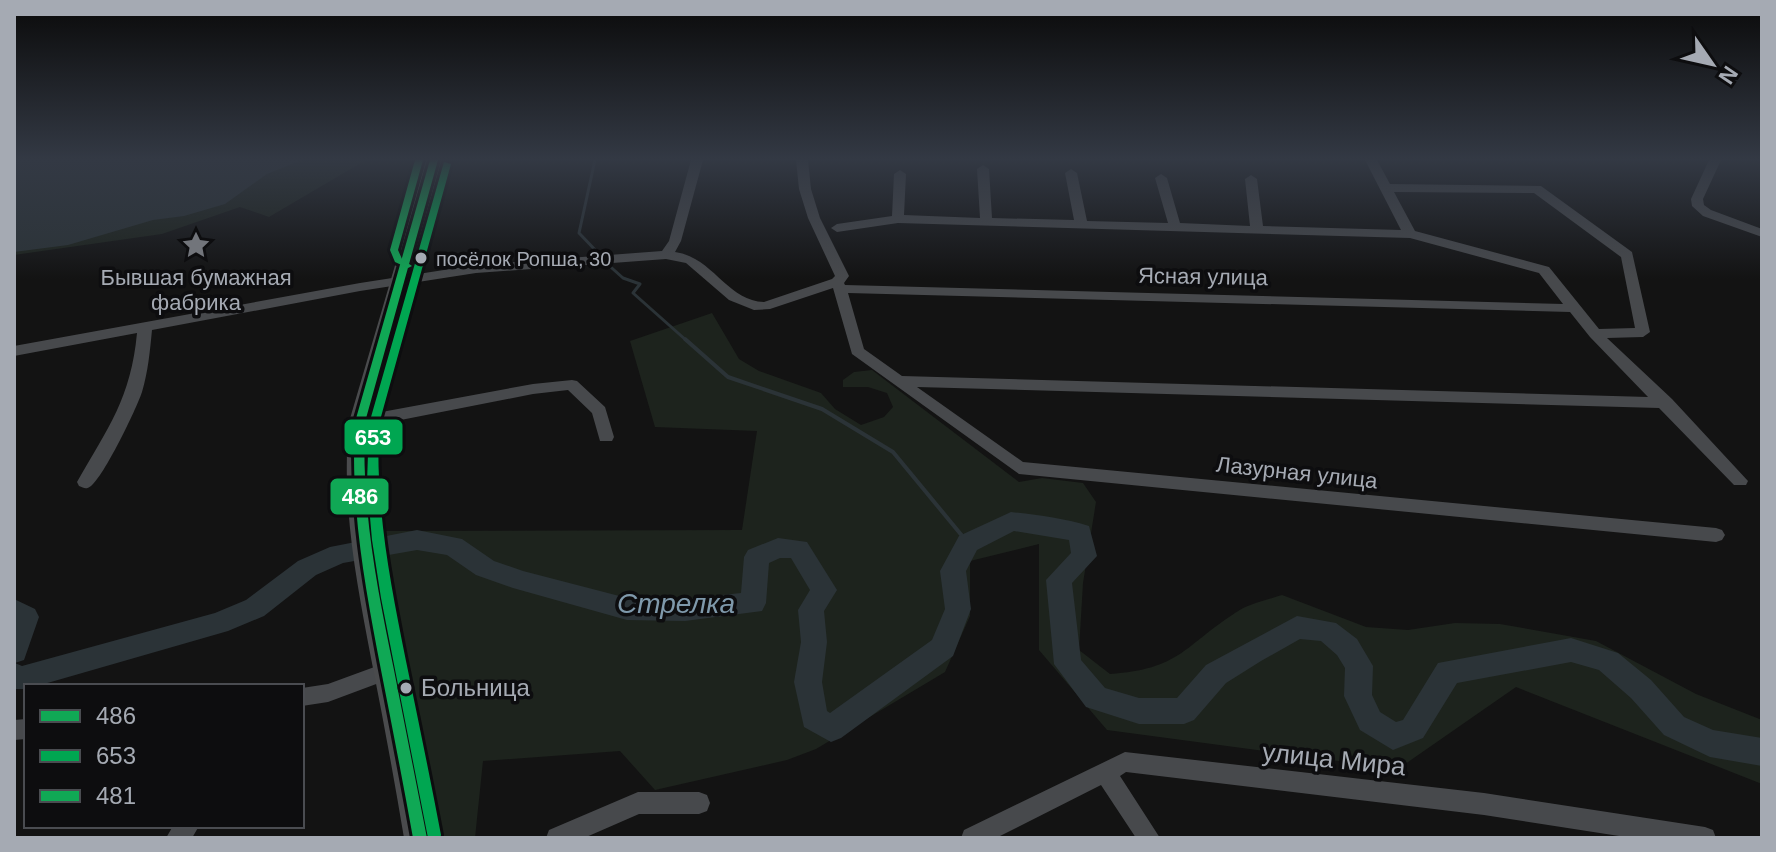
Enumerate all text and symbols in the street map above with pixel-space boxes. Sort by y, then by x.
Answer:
north arrow [1672,24,1752,104]
text: N [1713,61,1743,88]
place icon: Бывшая бумажная фабрика [181,230,211,260]
place label: посёлок Ропша, 30 [436,248,611,270]
marker: посёлок Ропша, 30 [413,250,429,266]
street label: Ясная улица [1138,263,1269,290]
place label: Бывшая бумажная фабрика [100,265,292,315]
line badge: 653 [343,418,404,456]
text: 653 [355,425,391,450]
street label: Лазурная улица [1215,452,1380,493]
line badge: 486 [329,477,390,516]
text: 486 [342,484,378,509]
water label: Стрелка [617,588,735,619]
place label: Больница [421,674,530,701]
marker: Больница [398,680,414,696]
legend [24,684,304,828]
text: 486 [96,702,136,729]
street label: улица Мира [1261,737,1408,781]
text: 653 [96,742,136,769]
text: 481 [96,782,136,809]

